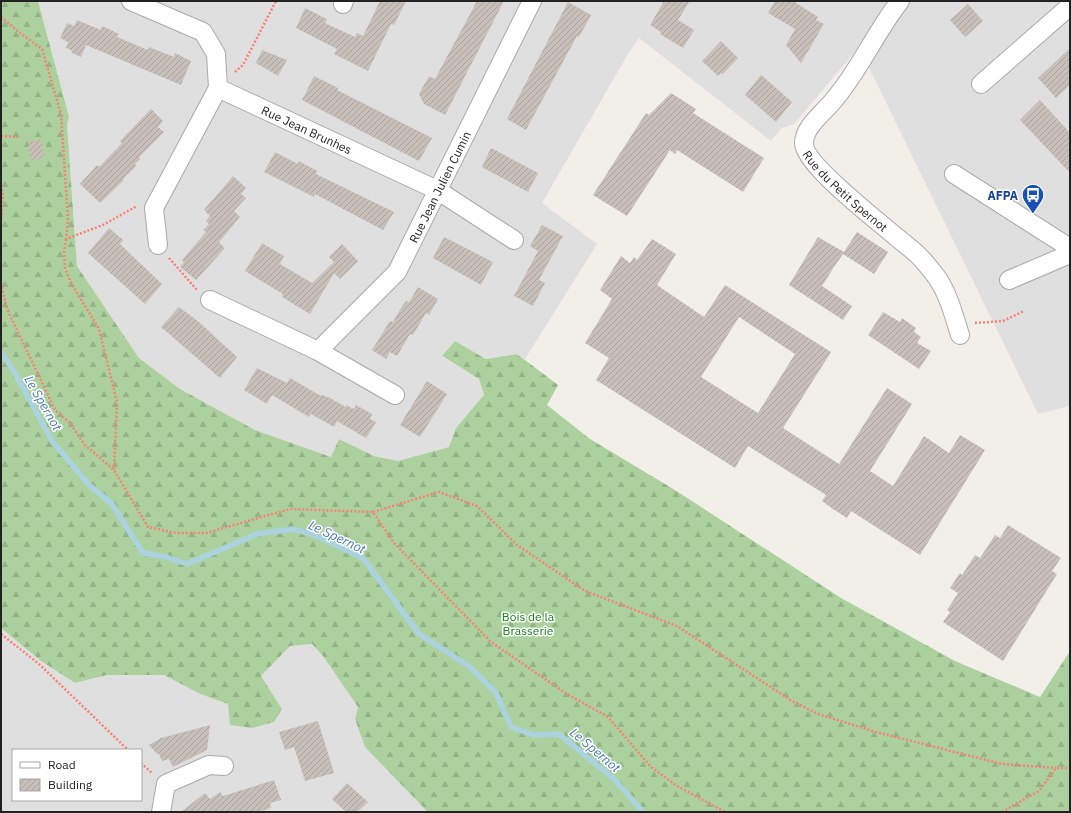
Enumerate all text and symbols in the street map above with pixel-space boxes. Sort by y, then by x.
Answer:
street label: Rue Jean Brunhes [259,102,355,157]
street label: Rue Jean Julien Cumin [405,128,474,245]
street label: Rue du Petit Spernot [800,147,891,234]
bus stop icon: AFPA [1020,182,1046,215]
place label: AFPA [988,188,1018,203]
water label: Le Spernot [20,372,66,434]
water label: Le Spernot [306,516,369,558]
park label: Bois de la Brasserie [502,609,555,638]
water label: Le Spernot [566,724,624,777]
legend [12,749,142,801]
text: Road [48,757,76,772]
text: Building [48,777,93,792]

